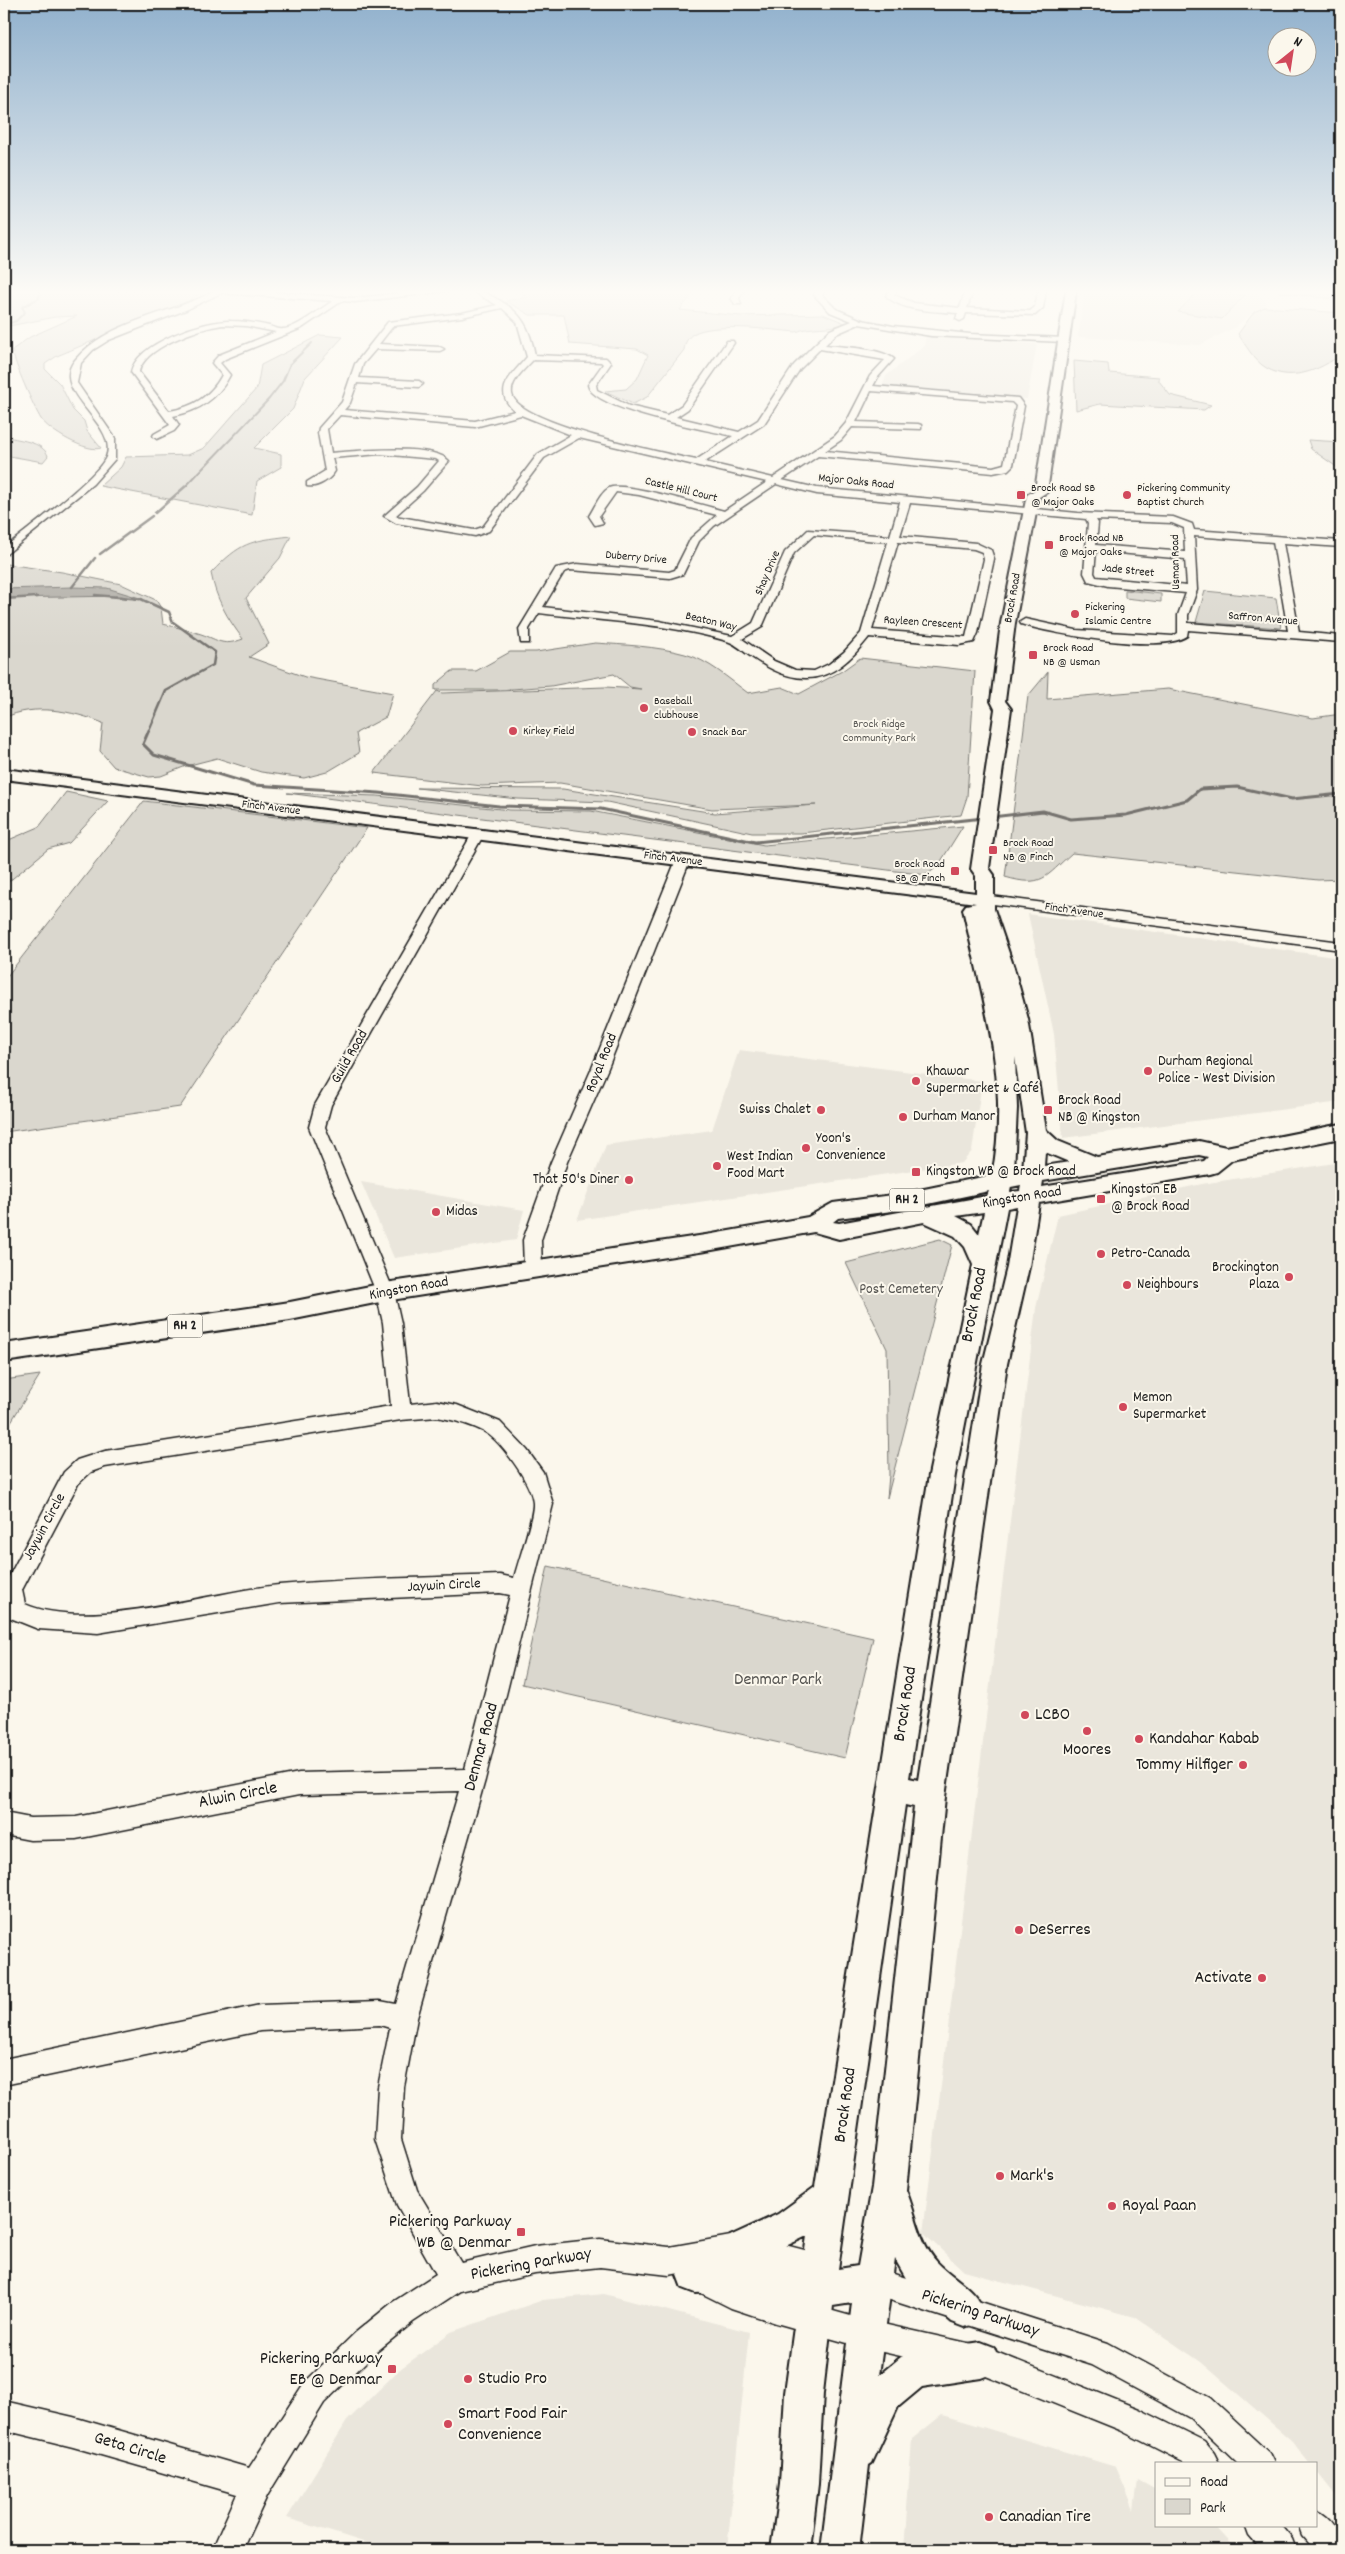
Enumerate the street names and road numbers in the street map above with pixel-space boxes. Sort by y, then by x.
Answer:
street label: Major Oaks Road [817,470,895,494]
street label: Castle Hill Court [643,473,720,507]
street label: Usman Road [1167,534,1185,590]
street label: Duberry Drive [605,547,667,569]
street label: Shay Drive [751,548,785,598]
street label: Jade Street [1101,560,1156,582]
street label: Brock Road [1000,572,1026,624]
street label: Saffron Avenue [1227,607,1299,631]
street label: Beaton Way [684,608,739,636]
street label: Rayleen Crescent [883,612,963,634]
street label: Finch Avenue [241,796,301,820]
street label: Finch Avenue [643,847,703,871]
street label: Finch Avenue [1044,898,1104,924]
street label: Guild Road [326,1026,374,1088]
street label: Royal Road [580,1030,624,1096]
street label: Kingston Road [981,1181,1063,1215]
road number: RH 2 [890,1188,924,1212]
street label: Brock Road [956,1265,994,1345]
street label: Kingston Road [368,1271,450,1307]
road number: RH 2 [168,1314,202,1338]
street label: Jaywin Circle [18,1489,72,1565]
street label: Jaywin Circle [407,1573,482,1599]
street label: Brock Road [888,1665,924,1743]
street label: Denmar Road [458,1700,506,1794]
street label: Alwin Circle [196,1776,280,1816]
street label: Brock Road [828,2066,864,2144]
street label: Pickering Parkway [469,2242,594,2288]
street label: Pickering Parkway [918,2283,1043,2345]
street label: Geta Circle [91,2426,169,2472]

